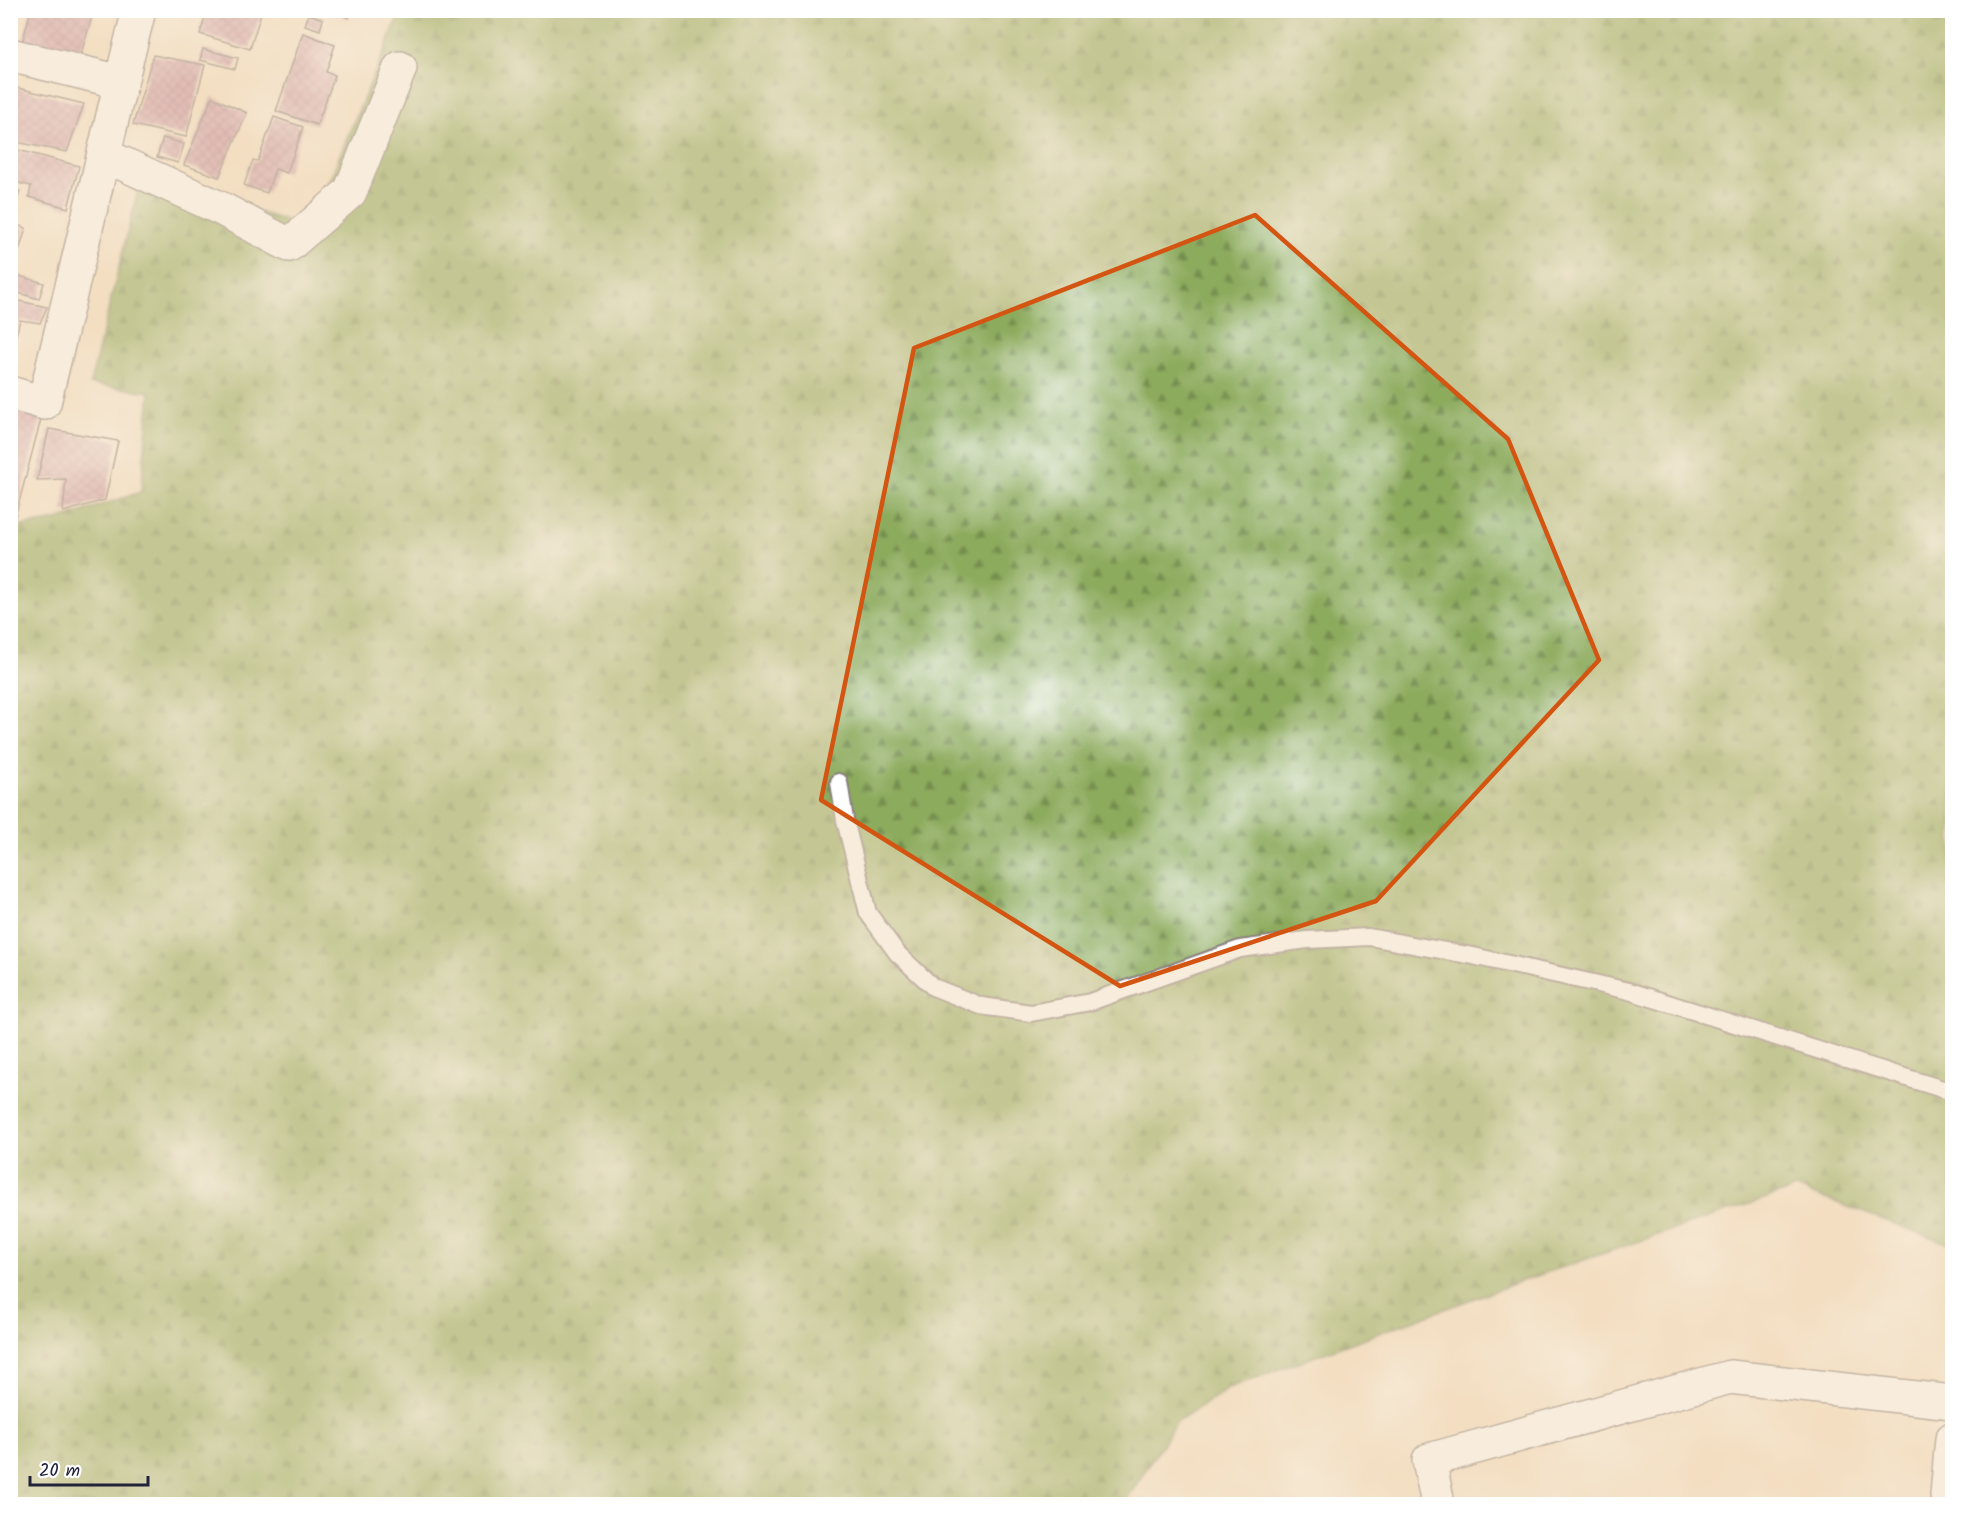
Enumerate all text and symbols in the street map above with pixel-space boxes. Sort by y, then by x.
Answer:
scale bar [30,1449,148,1487]
text: 20 m [39,1457,80,1486]

